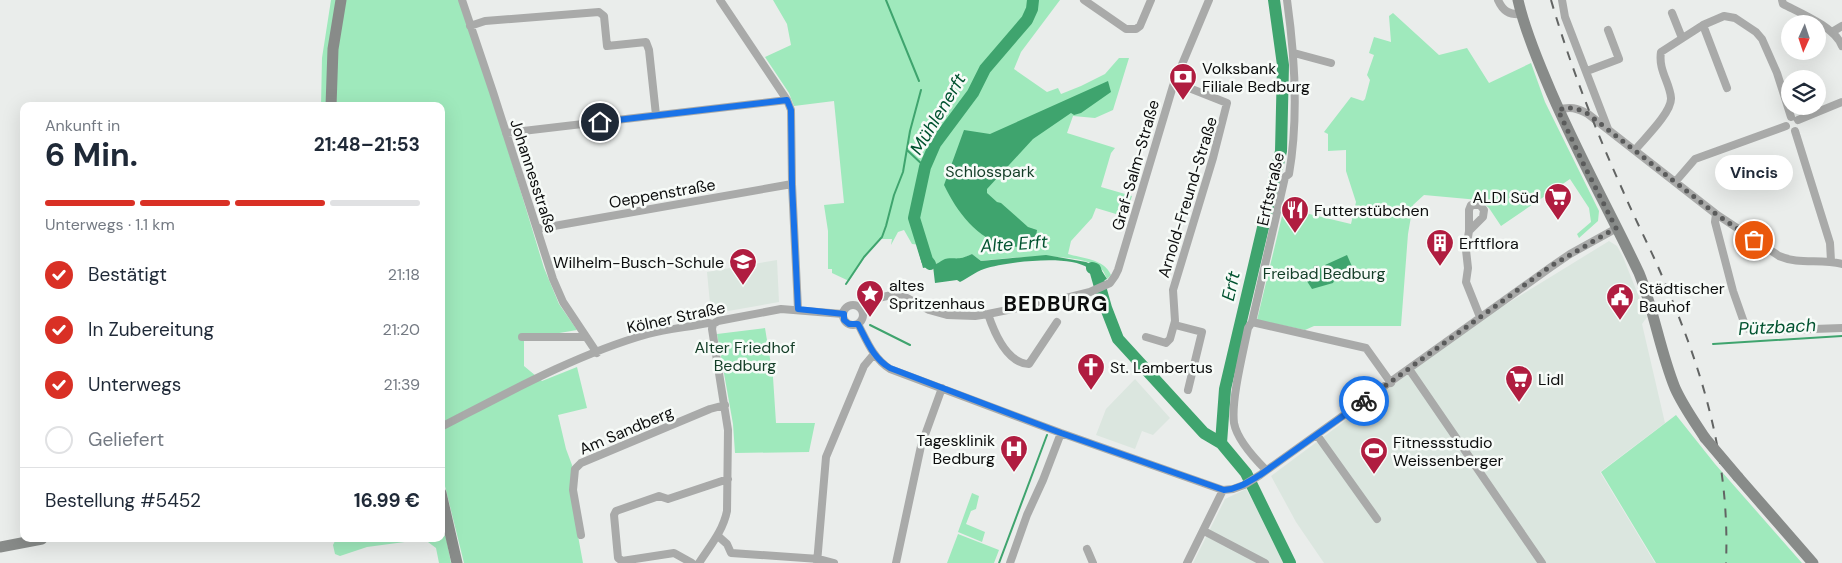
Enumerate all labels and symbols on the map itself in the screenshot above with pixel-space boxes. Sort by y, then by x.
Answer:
north arrow [1781,15,1826,60]
place label: Volksbank Filiale Bedburg [1202,58,1310,97]
bank icon: Volksbank Filiale Bedburg [1168,62,1198,101]
water label: Mühlenerft [904,68,972,159]
street label: Graf-Salm-Straße [1107,97,1164,233]
pin [579,101,621,143]
street label: Arnold-Freund-Straße [1153,114,1222,280]
street label: Johannesstraße [505,116,562,236]
street label: Erftstraße [1252,150,1289,228]
callout: Vincis [1715,155,1793,190]
park label: Schlosspark [945,161,1035,182]
street label: Oeppenstraße [607,174,717,213]
supermarket icon: ALDI Süd [1543,182,1573,221]
place label: ALDI Süd [1472,187,1539,208]
restaurant icon: Futterstübchen [1280,195,1310,234]
place label: Futterstübchen [1314,200,1429,221]
pin [1733,219,1775,261]
building icon: Erftflora [1425,228,1455,267]
water label: Alte Erft [978,230,1050,258]
place label: Erftflora [1459,233,1519,254]
school or university icon: Wilhelm-Busch-Schule [728,247,758,286]
place label: Wilhelm-Busch-Schule [553,252,724,273]
park label: Freibad Bedburg [1263,263,1385,284]
water label: Erft [1216,268,1246,303]
place label: altes Spritzenhaus [889,275,985,314]
place label: Städtischer Bauhof [1639,278,1725,317]
place icon: altes Spritzenhaus [855,279,885,318]
public building icon: Städtischer Bauhof [1605,282,1635,321]
district label: BEDBURG [1004,290,1108,318]
street label: Kölner Straße [625,297,727,338]
water label: Pützbach [1737,313,1817,341]
park label: Alter Friedhof Bedburg [694,337,796,376]
church icon: St. Lambertus [1076,352,1106,391]
place label: St. Lambertus [1110,357,1213,378]
supermarket icon: Lidl [1504,364,1534,403]
place label: Lidl [1538,369,1564,390]
courier [1339,376,1389,426]
street label: Am Sandberg [576,401,676,460]
place label: Tagesklinik Bedburg [916,430,995,469]
place label: Fitnessstudio Weissenberger [1393,432,1503,471]
hospital icon: Tagesklinik Bedburg [999,434,1029,473]
sports icon: Fitnessstudio Weissenberger [1359,436,1389,475]

